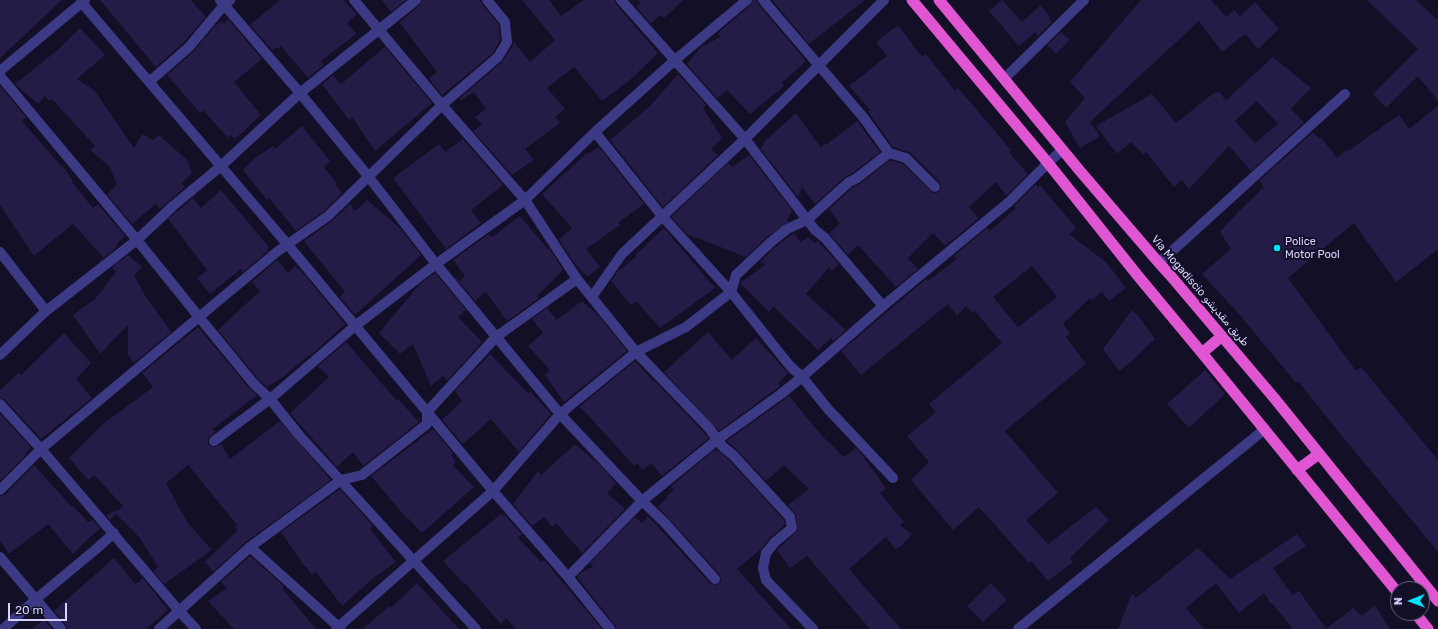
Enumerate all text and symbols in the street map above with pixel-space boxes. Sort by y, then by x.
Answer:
street label: Via Mogadiscio طريق مقديشو [1148,233,1252,349]
place label: Police Motor Pool [1285,235,1340,261]
marker: Police Motor Pool [1272,243,1282,253]
north arrow [1390,581,1430,621]
scale bar [10,595,69,621]
text: N [1392,597,1405,605]
text: 20 m [15,603,43,617]

